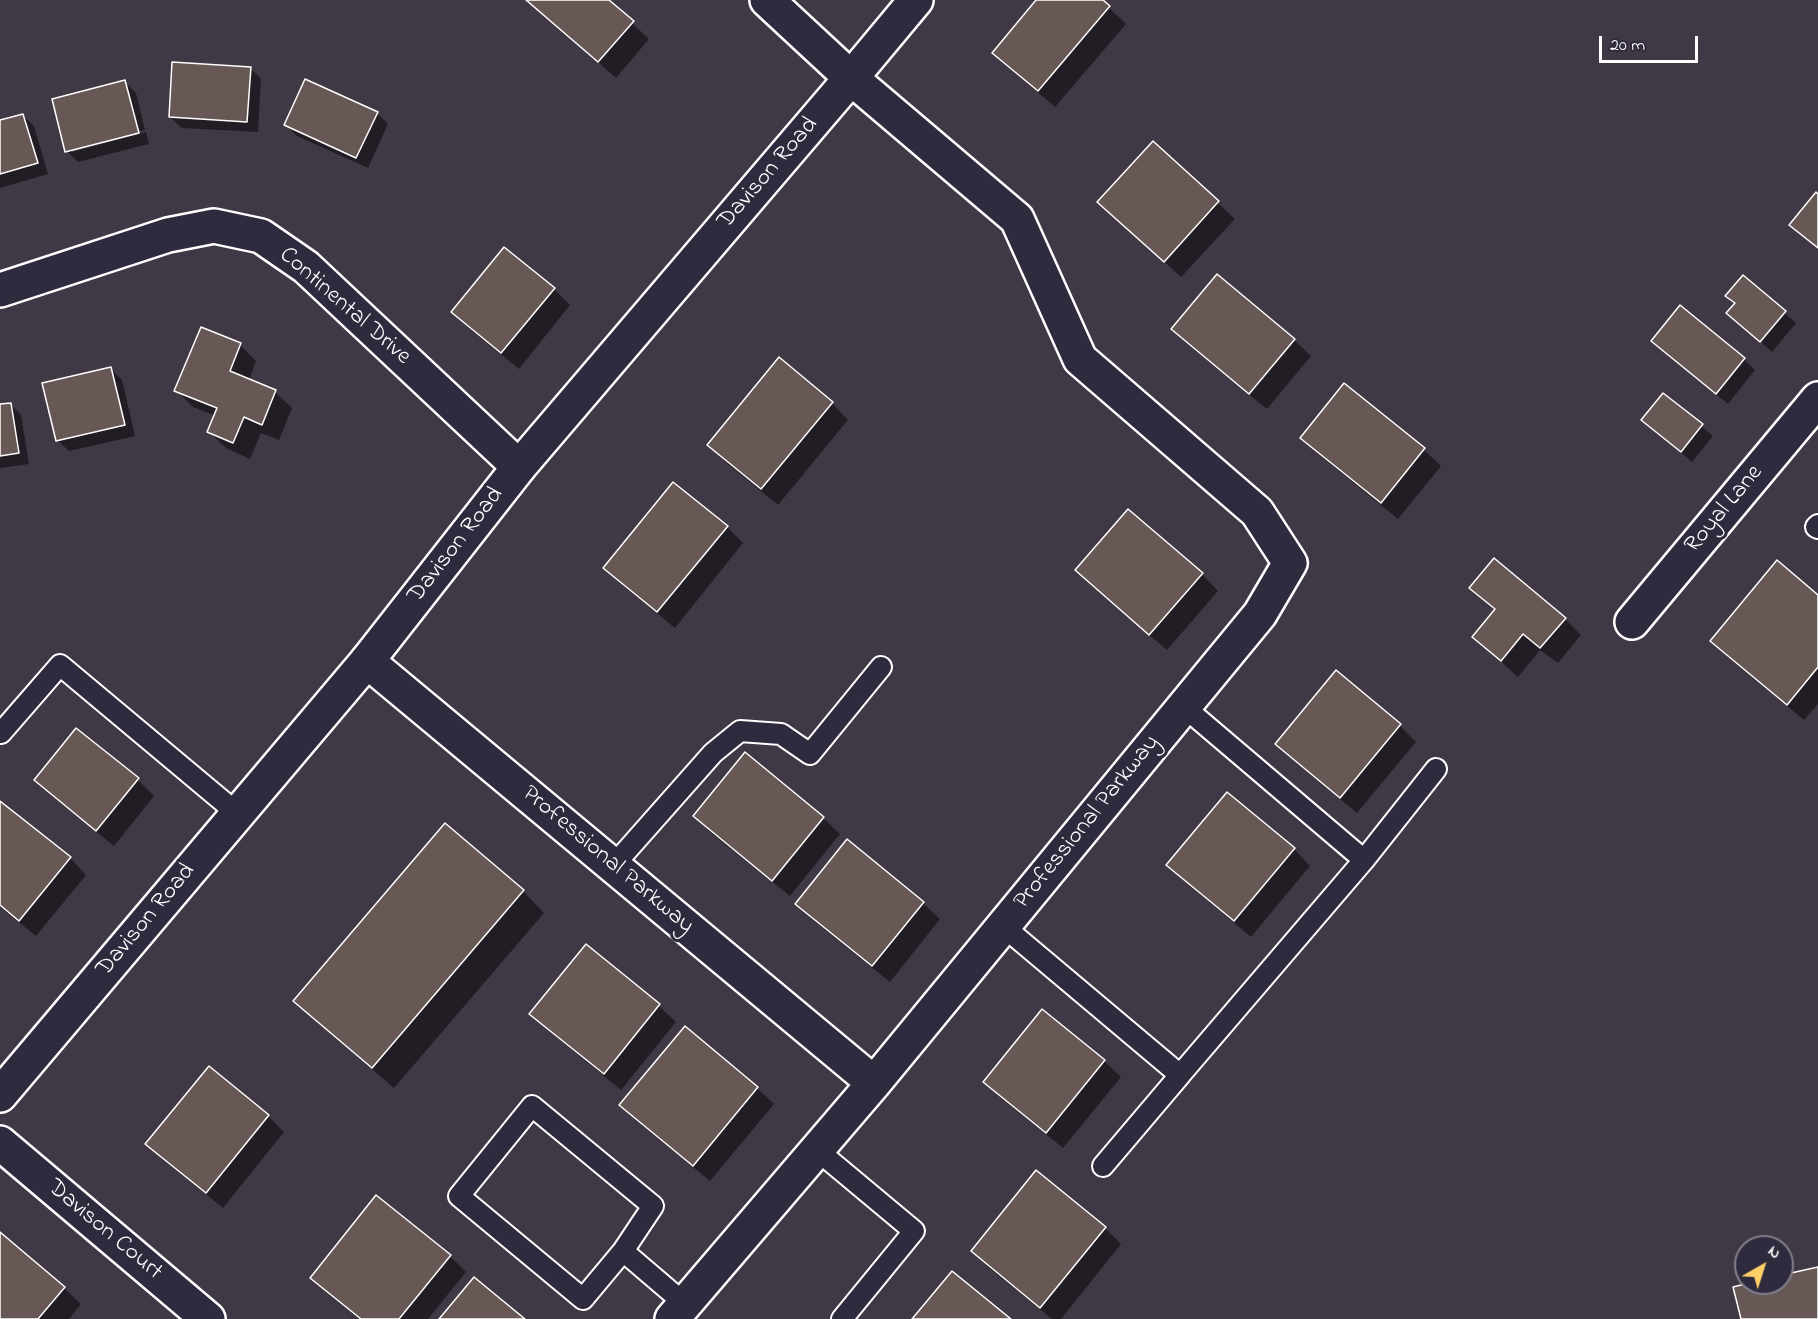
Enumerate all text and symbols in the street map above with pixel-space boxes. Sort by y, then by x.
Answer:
scale bar [1602,24,1701,62]
text: 20 m [1610,33,1645,59]
street label: Davison Road [713,112,825,236]
street label: Continental Drive [272,242,416,372]
street label: Royal Lane [1680,460,1770,560]
street label: Davison Road [403,482,511,610]
street label: Professional Parkway [1009,730,1167,916]
street label: Professional Parkway [515,781,699,941]
street label: Davison Road [91,859,203,983]
street label: Davison Court [41,1174,167,1288]
north arrow [1734,1235,1794,1295]
text: N [1762,1240,1786,1265]

